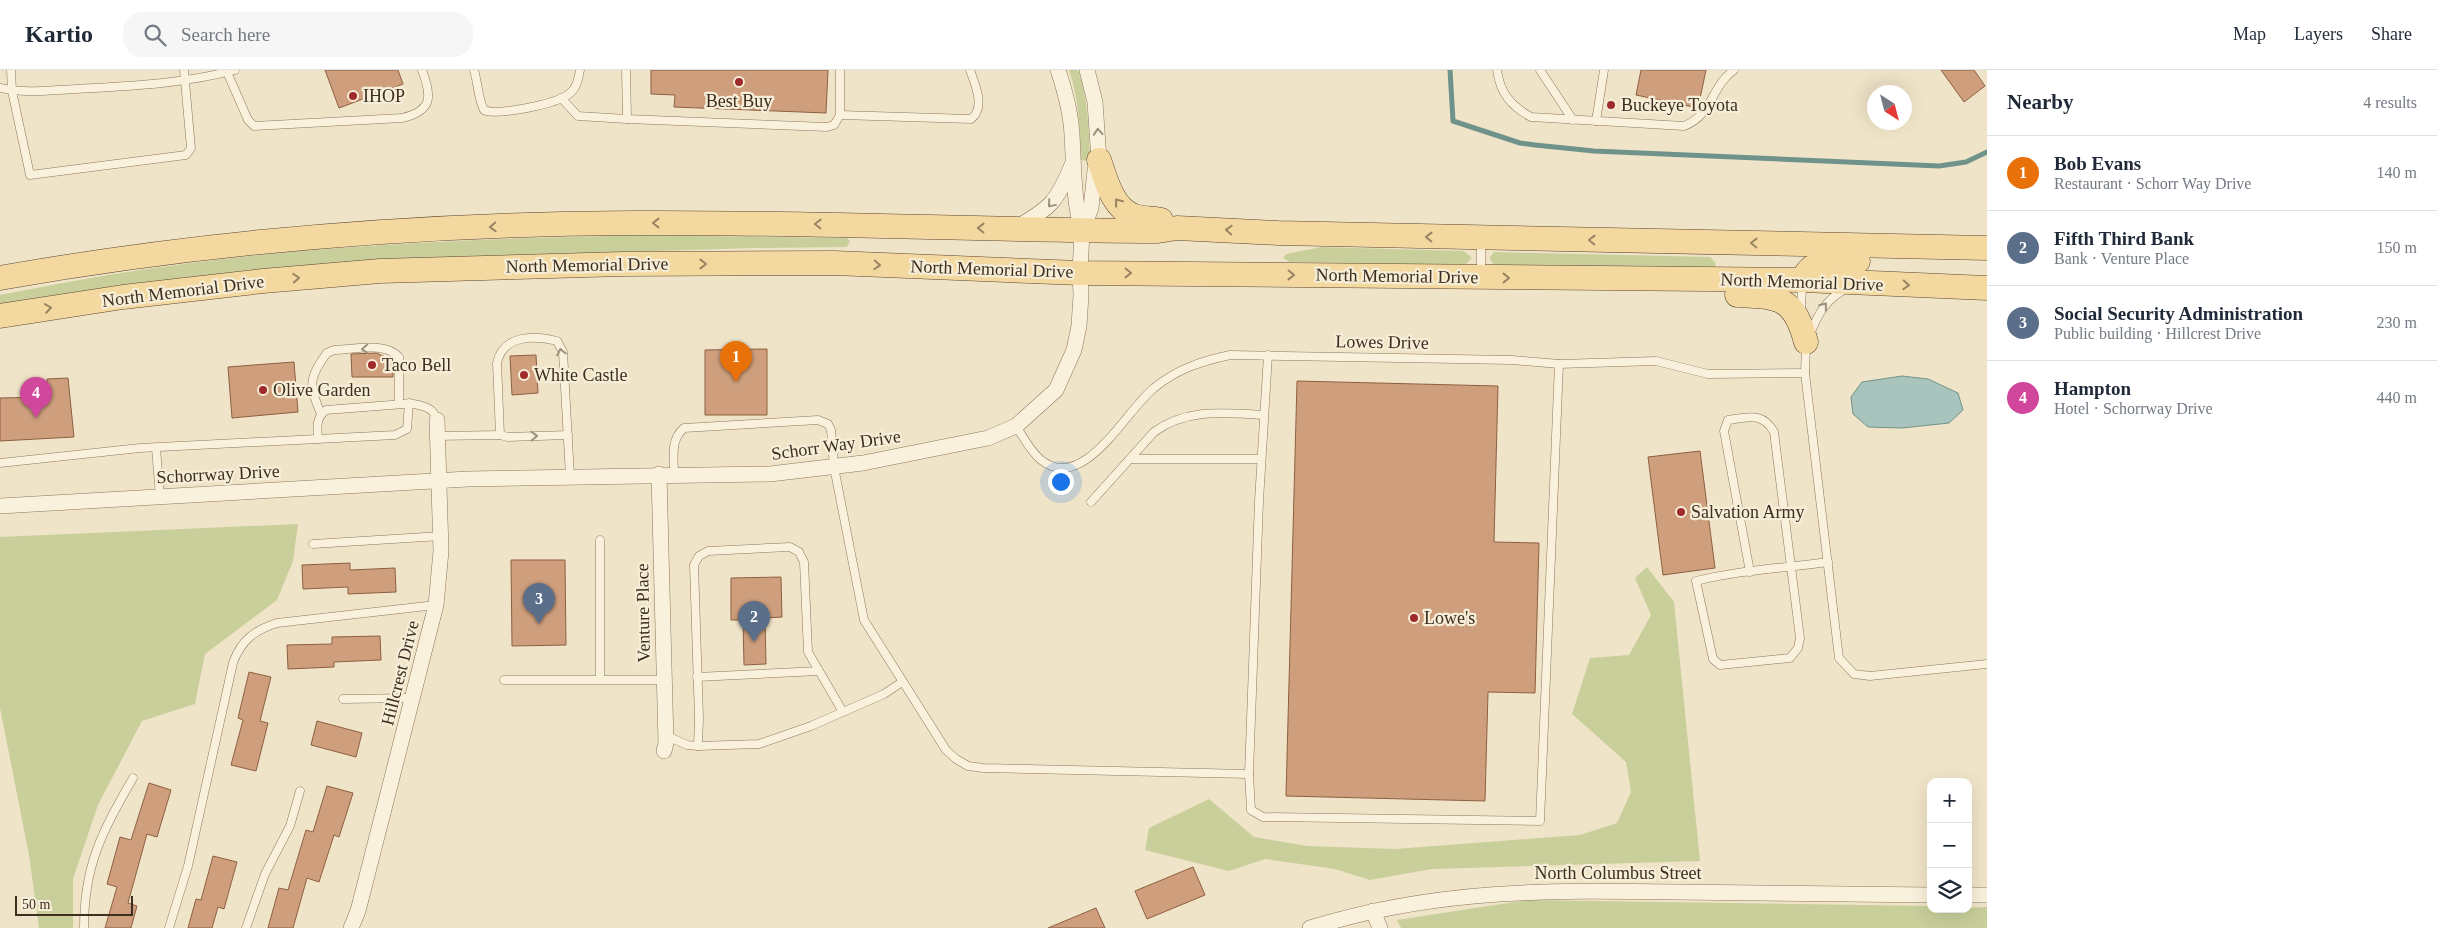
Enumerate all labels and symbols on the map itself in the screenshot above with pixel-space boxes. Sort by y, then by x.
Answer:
marker: Best Buy [733,76,745,88]
north arrow [1867,85,1912,130]
place label: IHOP [363,86,405,106]
marker: IHOP [347,90,359,102]
place label: Best Buy [706,91,772,111]
place label: Buckeye Toyota [1621,95,1738,115]
marker: Buckeye Toyota [1605,99,1617,111]
one-way arrow [1092,128,1103,136]
one-way arrow [1047,199,1056,208]
one-way arrow [1116,199,1124,208]
one-way arrow [651,218,659,228]
one-way arrow [814,219,822,230]
one-way arrow [489,221,497,232]
one-way arrow [976,223,984,233]
one-way arrow [1225,225,1233,236]
one-way arrow [1425,231,1433,242]
one-way arrow [1587,235,1595,245]
one-way arrow [1750,238,1758,249]
street label: North Memorial Drive [505,254,669,276]
street label: North Memorial Drive [910,256,1074,282]
one-way arrow [700,259,708,269]
one-way arrow [873,259,881,270]
street label: North Memorial Drive [1315,265,1479,287]
one-way arrow [1125,268,1133,278]
street label: North Memorial Drive [1720,269,1884,295]
one-way arrow [1288,270,1295,280]
street label: North Memorial Drive [101,271,265,311]
one-way arrow [1502,272,1510,283]
one-way arrow [293,273,301,284]
one-way arrow [1902,280,1910,291]
one-way arrow [1819,303,1827,312]
one-way arrow [44,304,53,314]
street label: Lowes Drive [1335,331,1429,353]
pin: 1 [720,341,752,382]
one-way arrow [361,343,369,354]
one-way arrow [556,347,567,356]
place label: Taco Bell [382,355,451,375]
marker: Taco Bell [366,359,378,371]
place label: White Castle [534,365,627,385]
marker: White Castle [518,369,530,381]
pin: 4 [20,377,52,418]
place label: Olive Garden [273,380,370,400]
marker: Olive Garden [257,384,269,396]
street label: Schorr Way Drive [770,426,902,464]
one-way arrow [530,431,538,442]
street label: Schorrway Drive [156,461,280,487]
your location [1048,469,1074,495]
place label: Salvation Army [1691,502,1805,522]
marker: Salvation Army [1675,506,1687,518]
street label: Venture Place [632,563,654,663]
pin: 3 [523,583,555,624]
pin: 2 [738,601,770,642]
place label: Lowe's [1424,608,1475,628]
marker: Lowe's [1408,612,1420,624]
street label: Hillcrest Drive [377,618,423,728]
street label: North Columbus Street [1535,863,1702,883]
scale bar [15,893,132,916]

